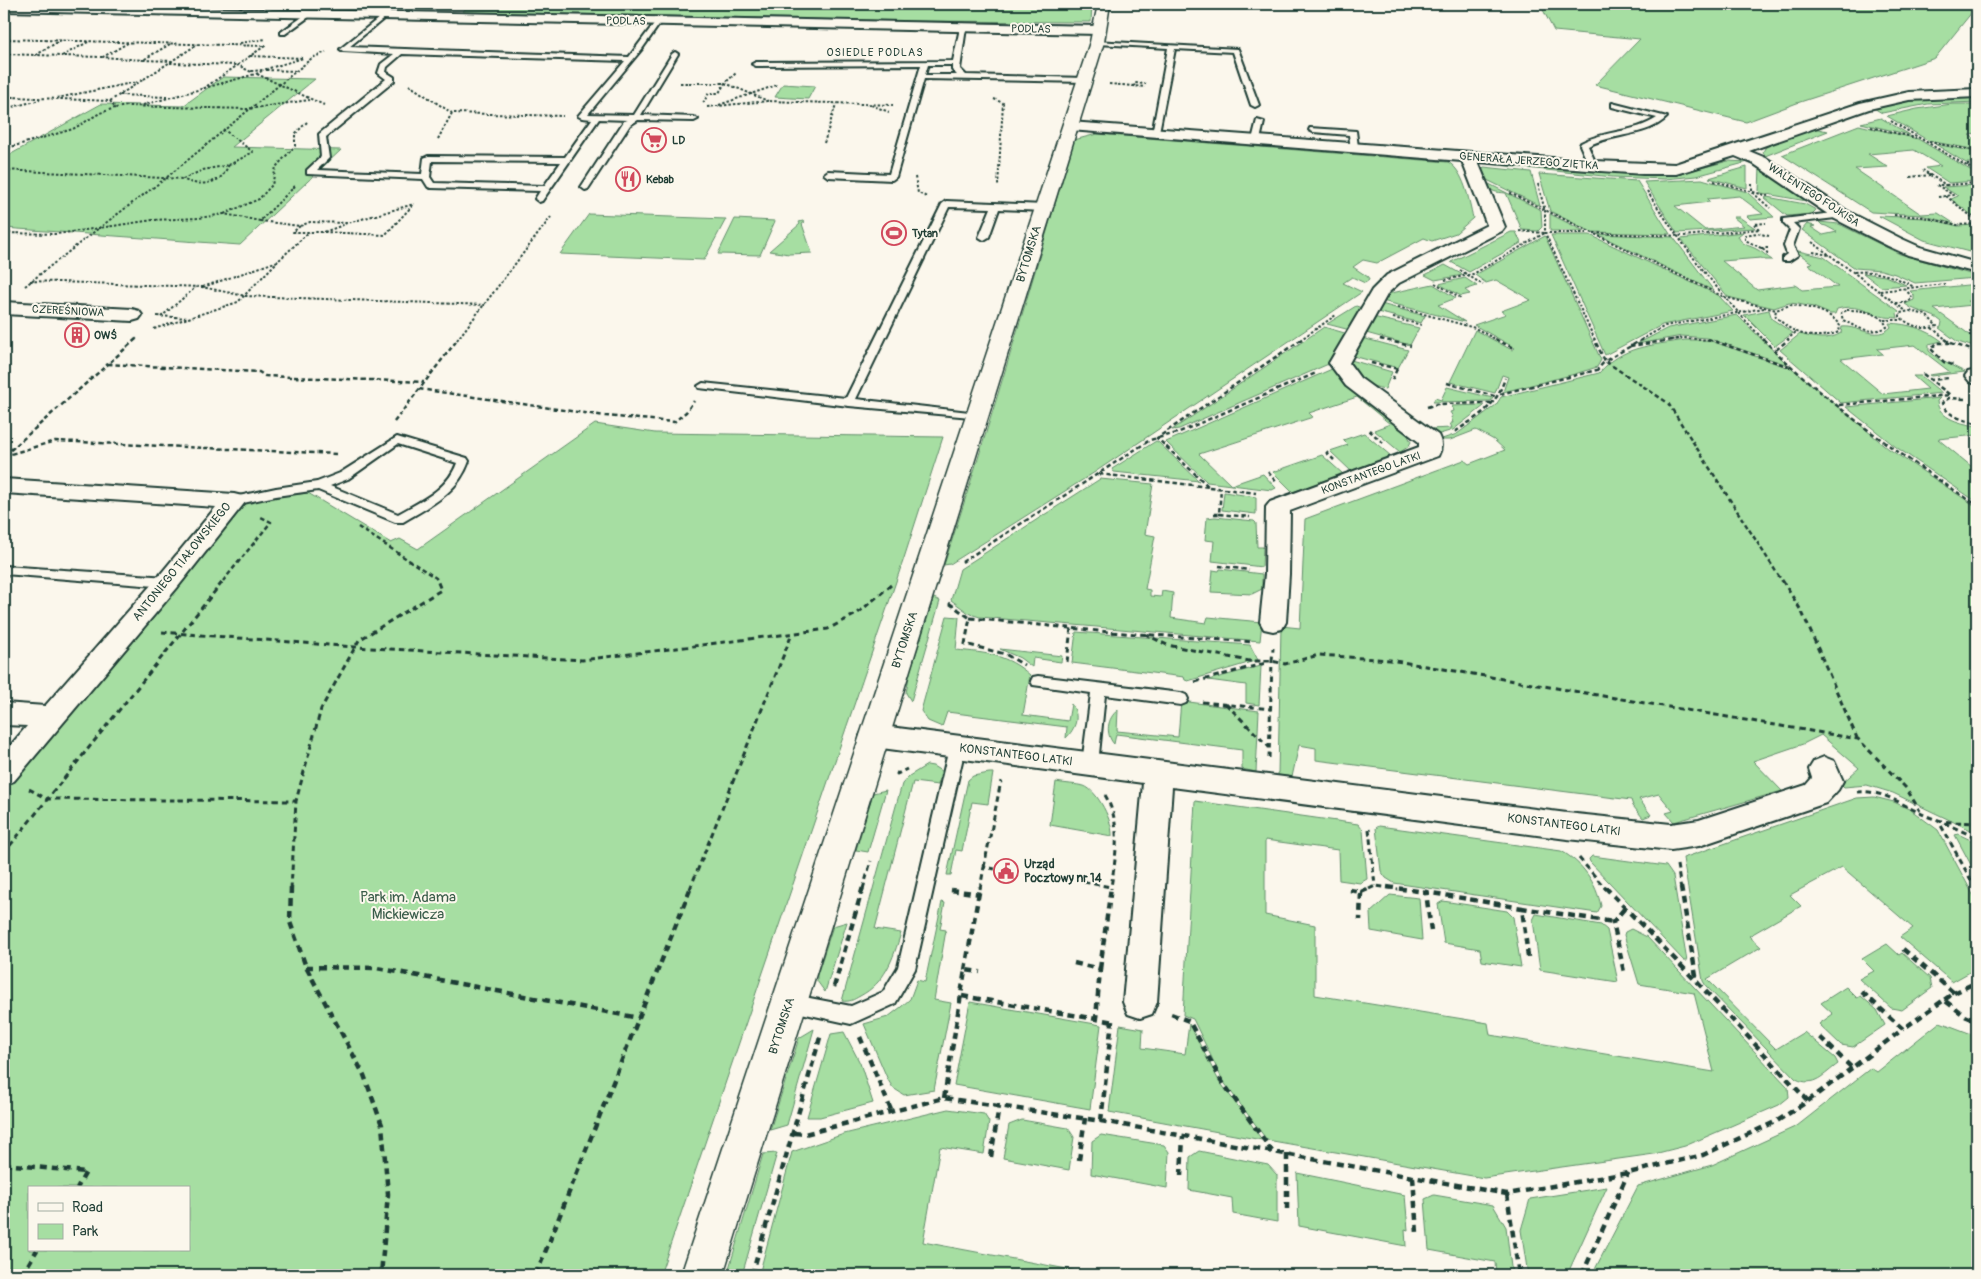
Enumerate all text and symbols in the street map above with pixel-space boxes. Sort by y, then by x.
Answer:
street label: PODLAS [606,14,646,28]
street label: PODLAS [1011,22,1051,36]
district label: OSIEDLE PODLAS [826,46,924,59]
supermarket icon: LD [641,127,667,153]
place label: LD [672,134,685,147]
street label: GENERAŁA JERZEGO ZIĘTKA [1459,150,1599,172]
street label: WALENTEGO FOJKISA [1766,161,1862,229]
restaurant icon: Kebab [615,166,641,192]
place label: Kebab [646,173,675,186]
sports icon: Tytan [881,220,907,246]
street label: BYTOMSKA [1013,224,1045,284]
place label: Tytan [911,227,938,240]
street label: CZEREŚNIOWA [32,303,104,319]
building icon: OWŚ [64,322,90,348]
place label: OWŚ [94,328,117,342]
street label: KONSTANTEGO LATKI [1320,449,1422,497]
street label: ANTONIEGO TIAŁOWSKIEGO [130,499,235,624]
street label: BYTOMSKA [889,610,921,670]
street label: KONSTANTEGO LATKI [958,741,1074,769]
street label: KONSTANTEGO LATKI [1506,811,1622,839]
place label: Urząd Pocztowy nr 14 [1024,857,1102,886]
public building icon: Urząd Pocztowy nr 14 [993,858,1019,884]
park label: Park im. Adama Mickiewicza [360,888,456,924]
street label: BYTOMSKA [766,996,798,1056]
legend [28,1186,190,1252]
text: Road [72,1198,103,1217]
text: Park [72,1222,99,1241]

